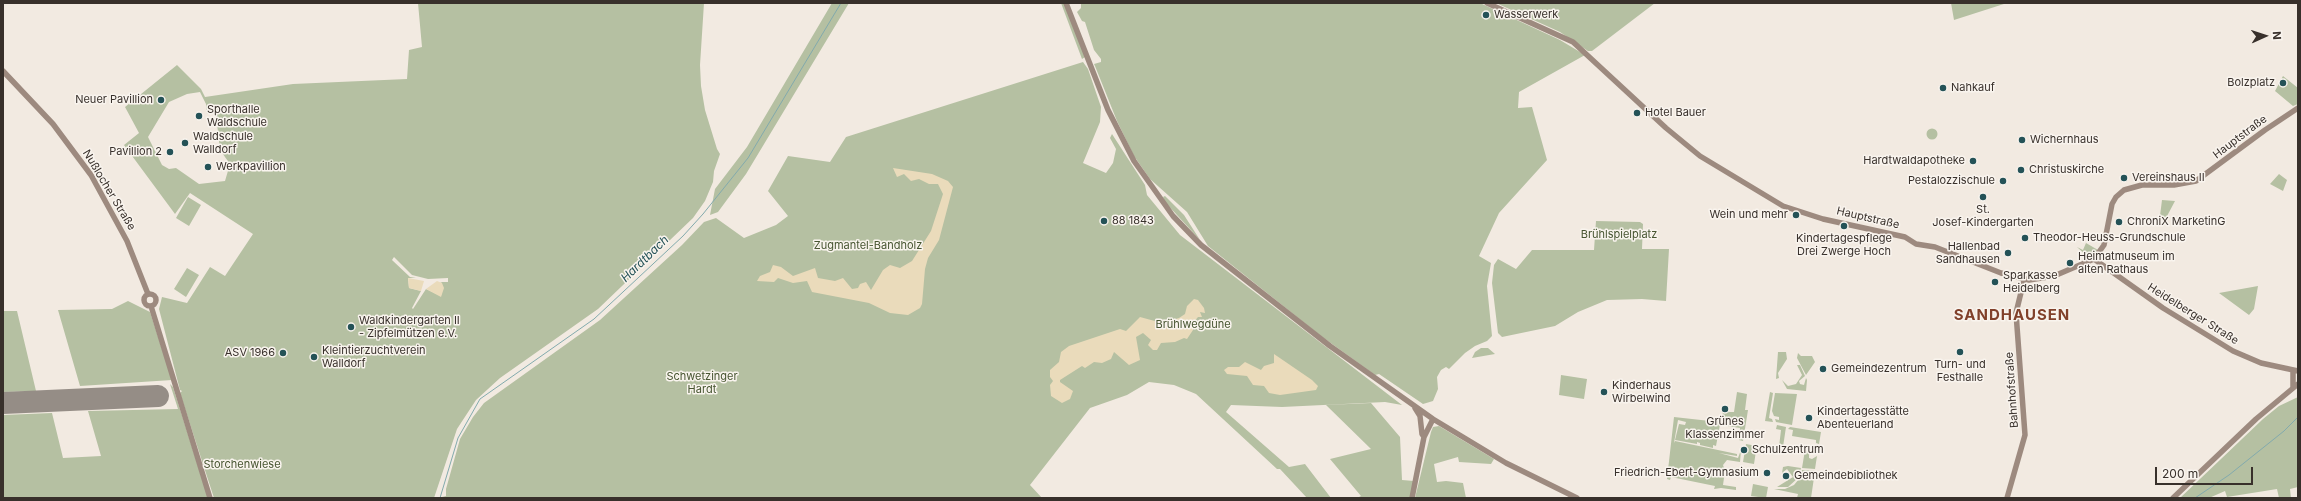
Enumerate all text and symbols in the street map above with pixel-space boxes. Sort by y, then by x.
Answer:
place label: Wasserwerk [1494,8,1558,22]
marker: Wasserwerk [1481,10,1491,20]
north arrow [2245,16,2285,56]
text: N [2270,31,2284,40]
place label: Bolzplatz [2227,76,2275,90]
marker: Bolzplatz [2278,78,2288,88]
place label: Nahkauf [1951,81,1995,95]
marker: Nahkauf [1938,83,1948,93]
place label: Neuer Pavillion [75,93,153,107]
marker: Neuer Pavillion [156,95,166,105]
place label: Sporthalle Waldschule [207,103,267,129]
place label: Hotel Bauer [1645,106,1706,120]
marker: Hotel Bauer [1632,108,1642,118]
marker: Sporthalle Waldschule [194,111,204,121]
street label: Hauptstraße [2210,112,2270,162]
place label: Waldschule Walldorf [193,130,253,156]
place label: Wichernhaus [2030,133,2099,147]
marker: Wichernhaus [2017,135,2027,145]
marker: Waldschule Walldorf [180,138,190,148]
place label: Pavillion 2 [109,145,162,159]
street label: Nußlocher Straße [80,147,138,233]
marker: Pavillion 2 [165,147,175,157]
place label: Hardtwaldapotheke [1863,154,1965,168]
marker: Hardtwaldapotheke [1968,156,1978,166]
place label: Werkpavillion [216,160,286,174]
marker: Werkpavillion [203,162,213,172]
place label: Christuskirche [2029,163,2104,177]
marker: Christuskirche [2016,165,2026,175]
place label: Vereinshaus II [2132,171,2205,185]
marker: Vereinshaus II [2119,173,2129,183]
place label: Pestalozzischule [1908,174,1995,188]
marker: Pestalozzischule [1998,176,2008,186]
marker: St. Josef-Kindergarten [1978,192,1988,202]
place label: St. Josef-Kindergarten [1932,203,2034,229]
street label: Hauptstraße [1835,204,1901,232]
place label: Wein und mehr [1710,208,1788,222]
marker: Wein und mehr [1791,210,1801,220]
place label: 88 1843 [1112,214,1154,228]
place label: ChroniX MarketinG [2127,215,2225,229]
marker: 88 1843 [1099,216,1109,226]
marker: ChroniX MarketinG [2114,217,2124,227]
marker: Kindertagespflege Drei Zwerge Hoch [1839,221,1849,231]
park label: Brühlspielplatz [1581,228,1657,242]
place label: Theodor-Heuss-Grundschule [2033,231,2186,245]
place label: Kindertagespflege Drei Zwerge Hoch [1796,232,1892,258]
water label: Hardtbach [618,233,672,285]
marker: Theodor-Heuss-Grundschule [2020,233,2030,243]
park label: Zugmantel-Bandholz [814,239,922,253]
place label: Hallenbad Sandhausen [1936,240,2000,266]
marker: Hallenbad Sandhausen [2003,248,2013,258]
place label: Heimatmuseum im alten Rathaus [2078,250,2175,276]
marker: Heimatmuseum im alten Rathaus [2065,258,2075,268]
place label: Sparkasse Heidelberg [2003,269,2060,295]
marker: Sparkasse Heidelberg [1990,277,2000,287]
street label: Heidelberger Straße [2145,281,2241,347]
district label: SANDHAUSEN [1954,306,2070,324]
place label: Waldkindergarten II - Zipfelmützen e.V. [359,314,460,340]
park label: Brühlwegdüne [1155,318,1231,332]
marker: Waldkindergarten II - Zipfelmützen e.V. [346,322,356,332]
place label: Kleintierzuchtverein Walldorf [322,344,426,370]
place label: ASV 1966 [225,346,275,360]
marker: Turn- und Festhalle [1955,347,1965,357]
marker: ASV 1966 [278,348,288,358]
marker: Kleintierzuchtverein Walldorf [309,352,319,362]
street label: Bahnhofstraße [2003,352,2021,428]
place label: Turn- und Festhalle [1934,358,1986,384]
place label: Gemeindezentrum [1831,362,1927,376]
marker: Gemeindezentrum [1818,364,1828,374]
park label: Schwetzinger Hardt [666,370,738,396]
place label: Kinderhaus Wirbelwind [1612,379,1671,405]
marker: Kinderhaus Wirbelwind [1599,387,1609,397]
marker: Grünes Klassenzimmer [1720,404,1730,414]
place label: Kindertagesstätte Abenteuerland [1817,405,1909,431]
marker: Kindertagesstätte Abenteuerland [1804,413,1814,423]
place label: Grünes Klassenzimmer [1685,415,1765,441]
place label: Schulzentrum [1752,443,1824,457]
marker: Schulzentrum [1739,445,1749,455]
park label: Storchenwiese [203,458,281,472]
scale bar [2157,459,2255,485]
place label: Friedrich-Ebert-Gymnasium [1614,466,1759,480]
text: 200 m [2162,466,2198,481]
marker: Friedrich-Ebert-Gymnasium [1762,468,1772,478]
place label: Gemeindebibliothek [1794,469,1898,483]
marker: Gemeindebibliothek [1781,471,1791,481]

